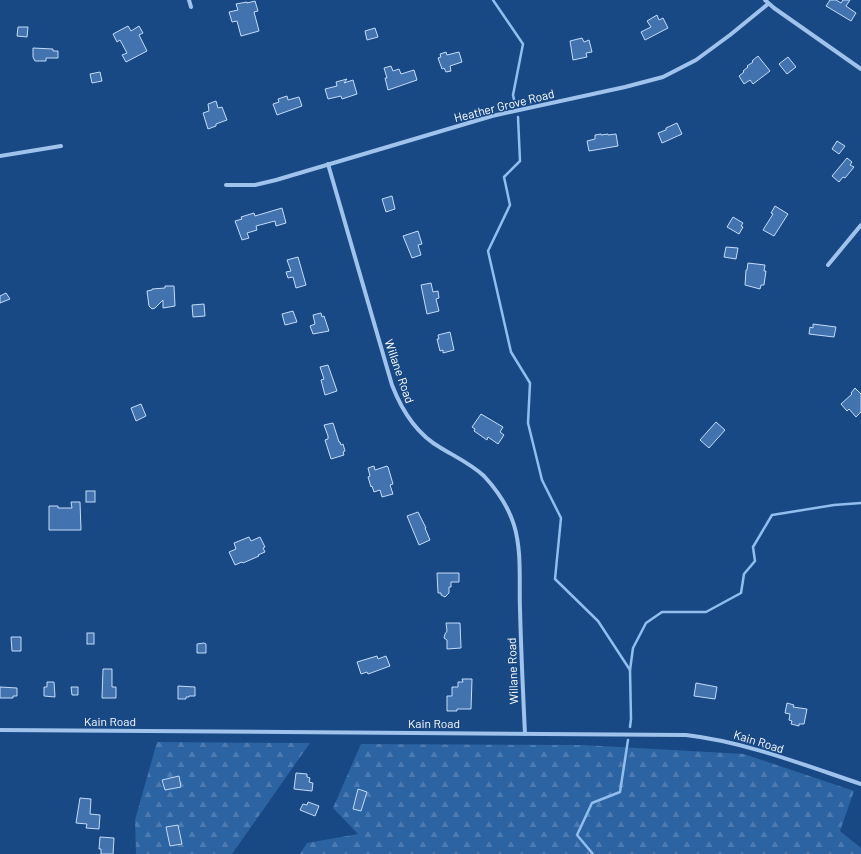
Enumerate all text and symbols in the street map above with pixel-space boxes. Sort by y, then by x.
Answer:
street label: Heather Grove Road [452,86,556,124]
street label: Willane Road [382,337,418,405]
street label: Willane Road [504,637,520,705]
street label: Kain Road [84,714,136,728]
street label: Kain Road [408,716,460,730]
street label: Kain Road [732,727,786,755]

